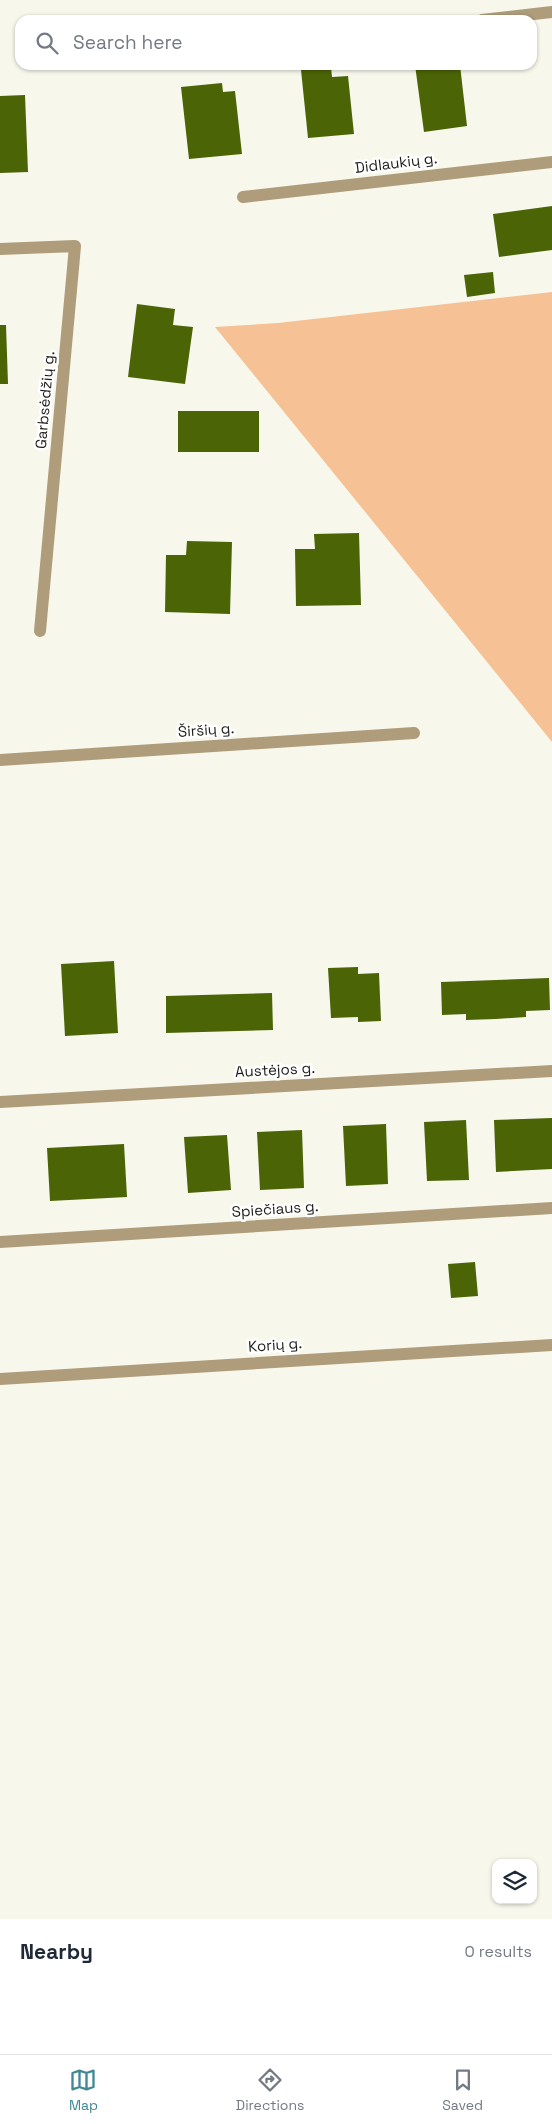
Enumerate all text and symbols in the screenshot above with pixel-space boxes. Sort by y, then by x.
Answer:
search box [15,15,537,70]
icon: search [33,29,61,57]
text: Search here [73,30,183,55]
street label: Didlaukių g. [354,148,438,177]
street label: Garbsėdžių g. [31,350,58,450]
street label: Širšių g. [177,718,235,741]
street label: Austėjos g. [235,1058,315,1081]
street label: Spiečiaus g. [231,1196,319,1221]
street label: Korių g. [247,1333,303,1356]
map controls [492,1859,537,1904]
button: layers [492,1859,537,1904]
text: Nearby [20,1938,93,1965]
text: 0 results [464,1941,532,1962]
tab: Map [69,2066,98,2114]
tab: Directions [236,2066,304,2114]
tab: Saved [442,2066,483,2114]

